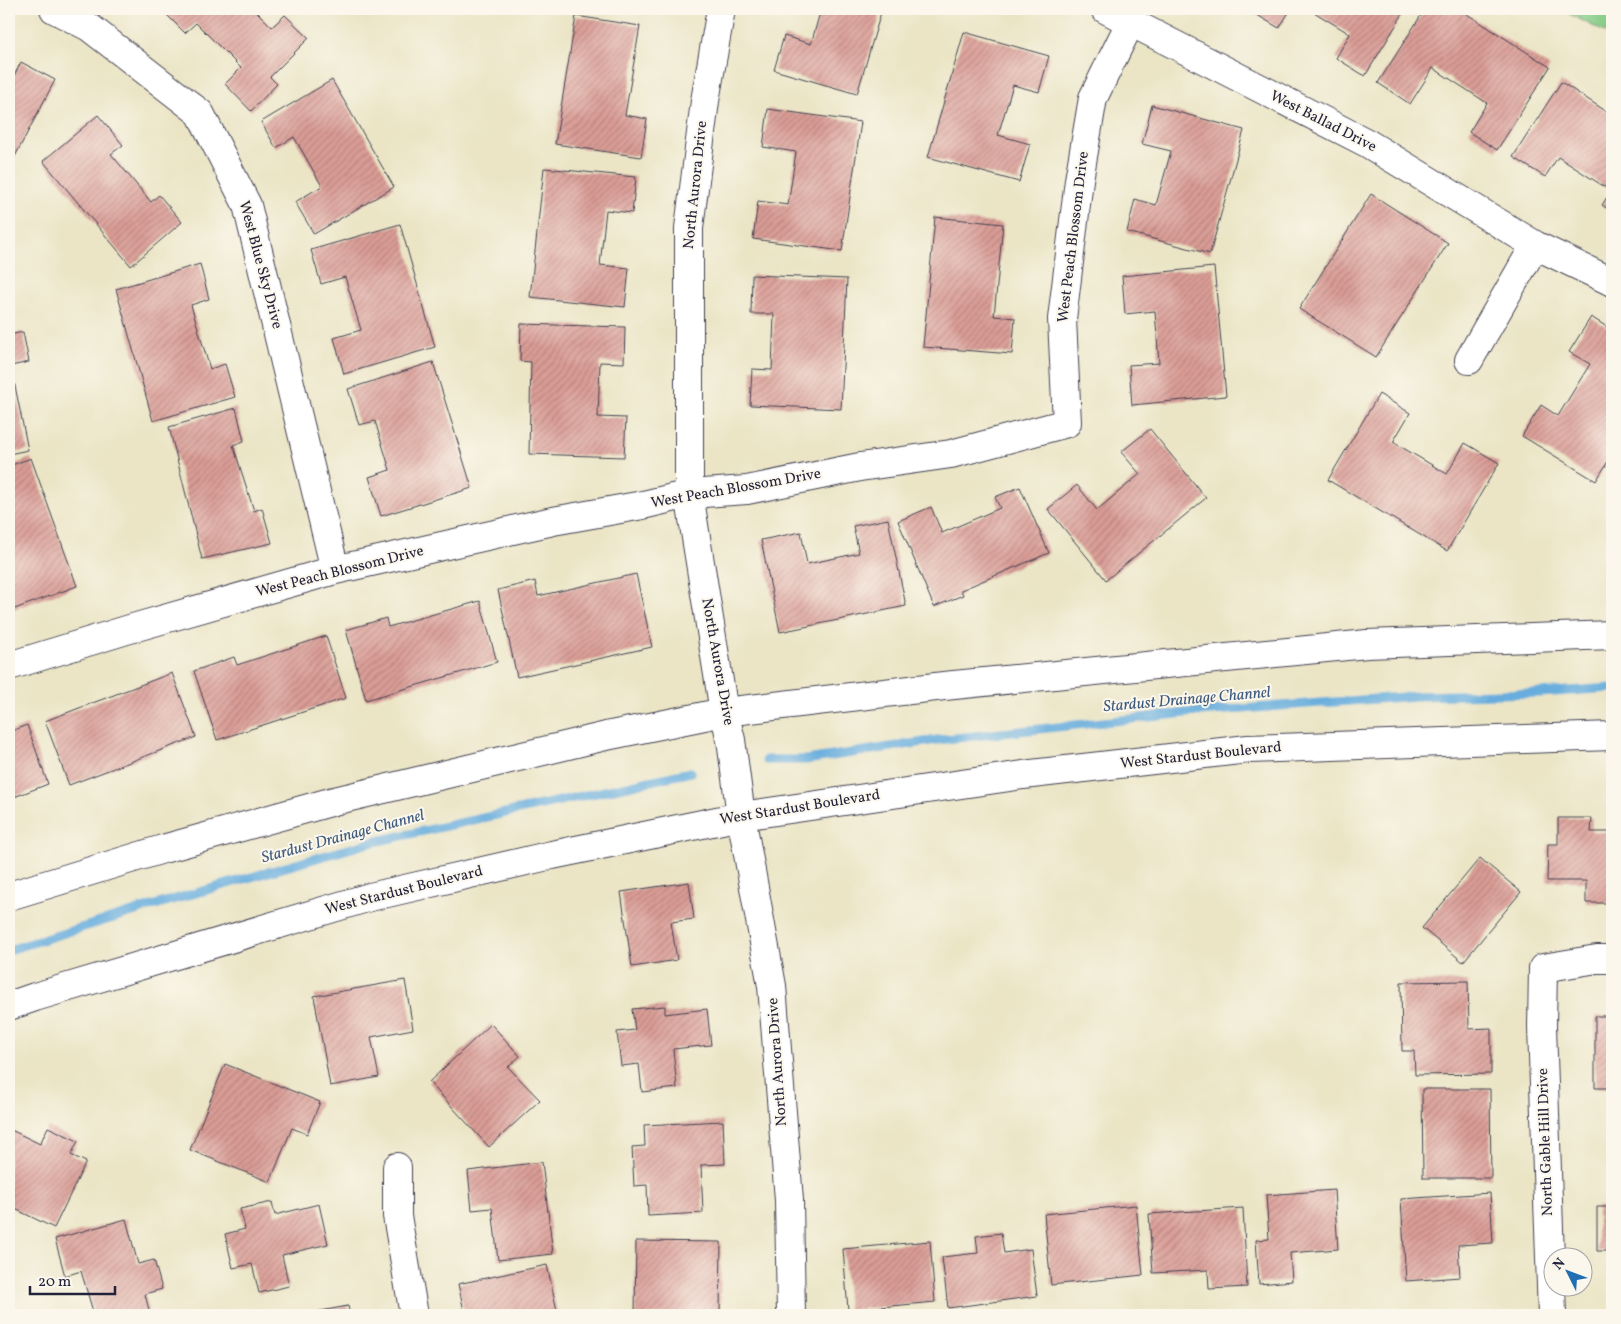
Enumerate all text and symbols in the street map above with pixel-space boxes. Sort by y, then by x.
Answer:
street label: West Ballad Drive [1266,86,1380,158]
street label: North Aurora Drive [679,120,713,250]
street label: West Peach Blossom Drive [1053,150,1095,324]
street label: West Blue Sky Drive [233,199,287,331]
street label: West Peach Blossom Drive [649,464,823,514]
street label: West Peach Blossom Drive [254,541,426,603]
street label: North Aurora Drive [695,597,739,727]
water label: Stardust Drainage Channel [1102,682,1272,718]
street label: West Stardust Boulevard [1119,737,1283,775]
street label: West Stardust Boulevard [718,785,882,831]
water label: Stardust Drainage Channel [259,805,427,869]
street label: West Stardust Boulevard [323,861,485,921]
street label: North Aurora Drive [763,997,793,1127]
street label: North Gable Hill Drive [1533,1068,1559,1216]
north arrow [1544,1246,1594,1296]
text: N [1549,1254,1570,1274]
scale bar [30,1264,115,1296]
text: 20 m [38,1272,71,1293]

